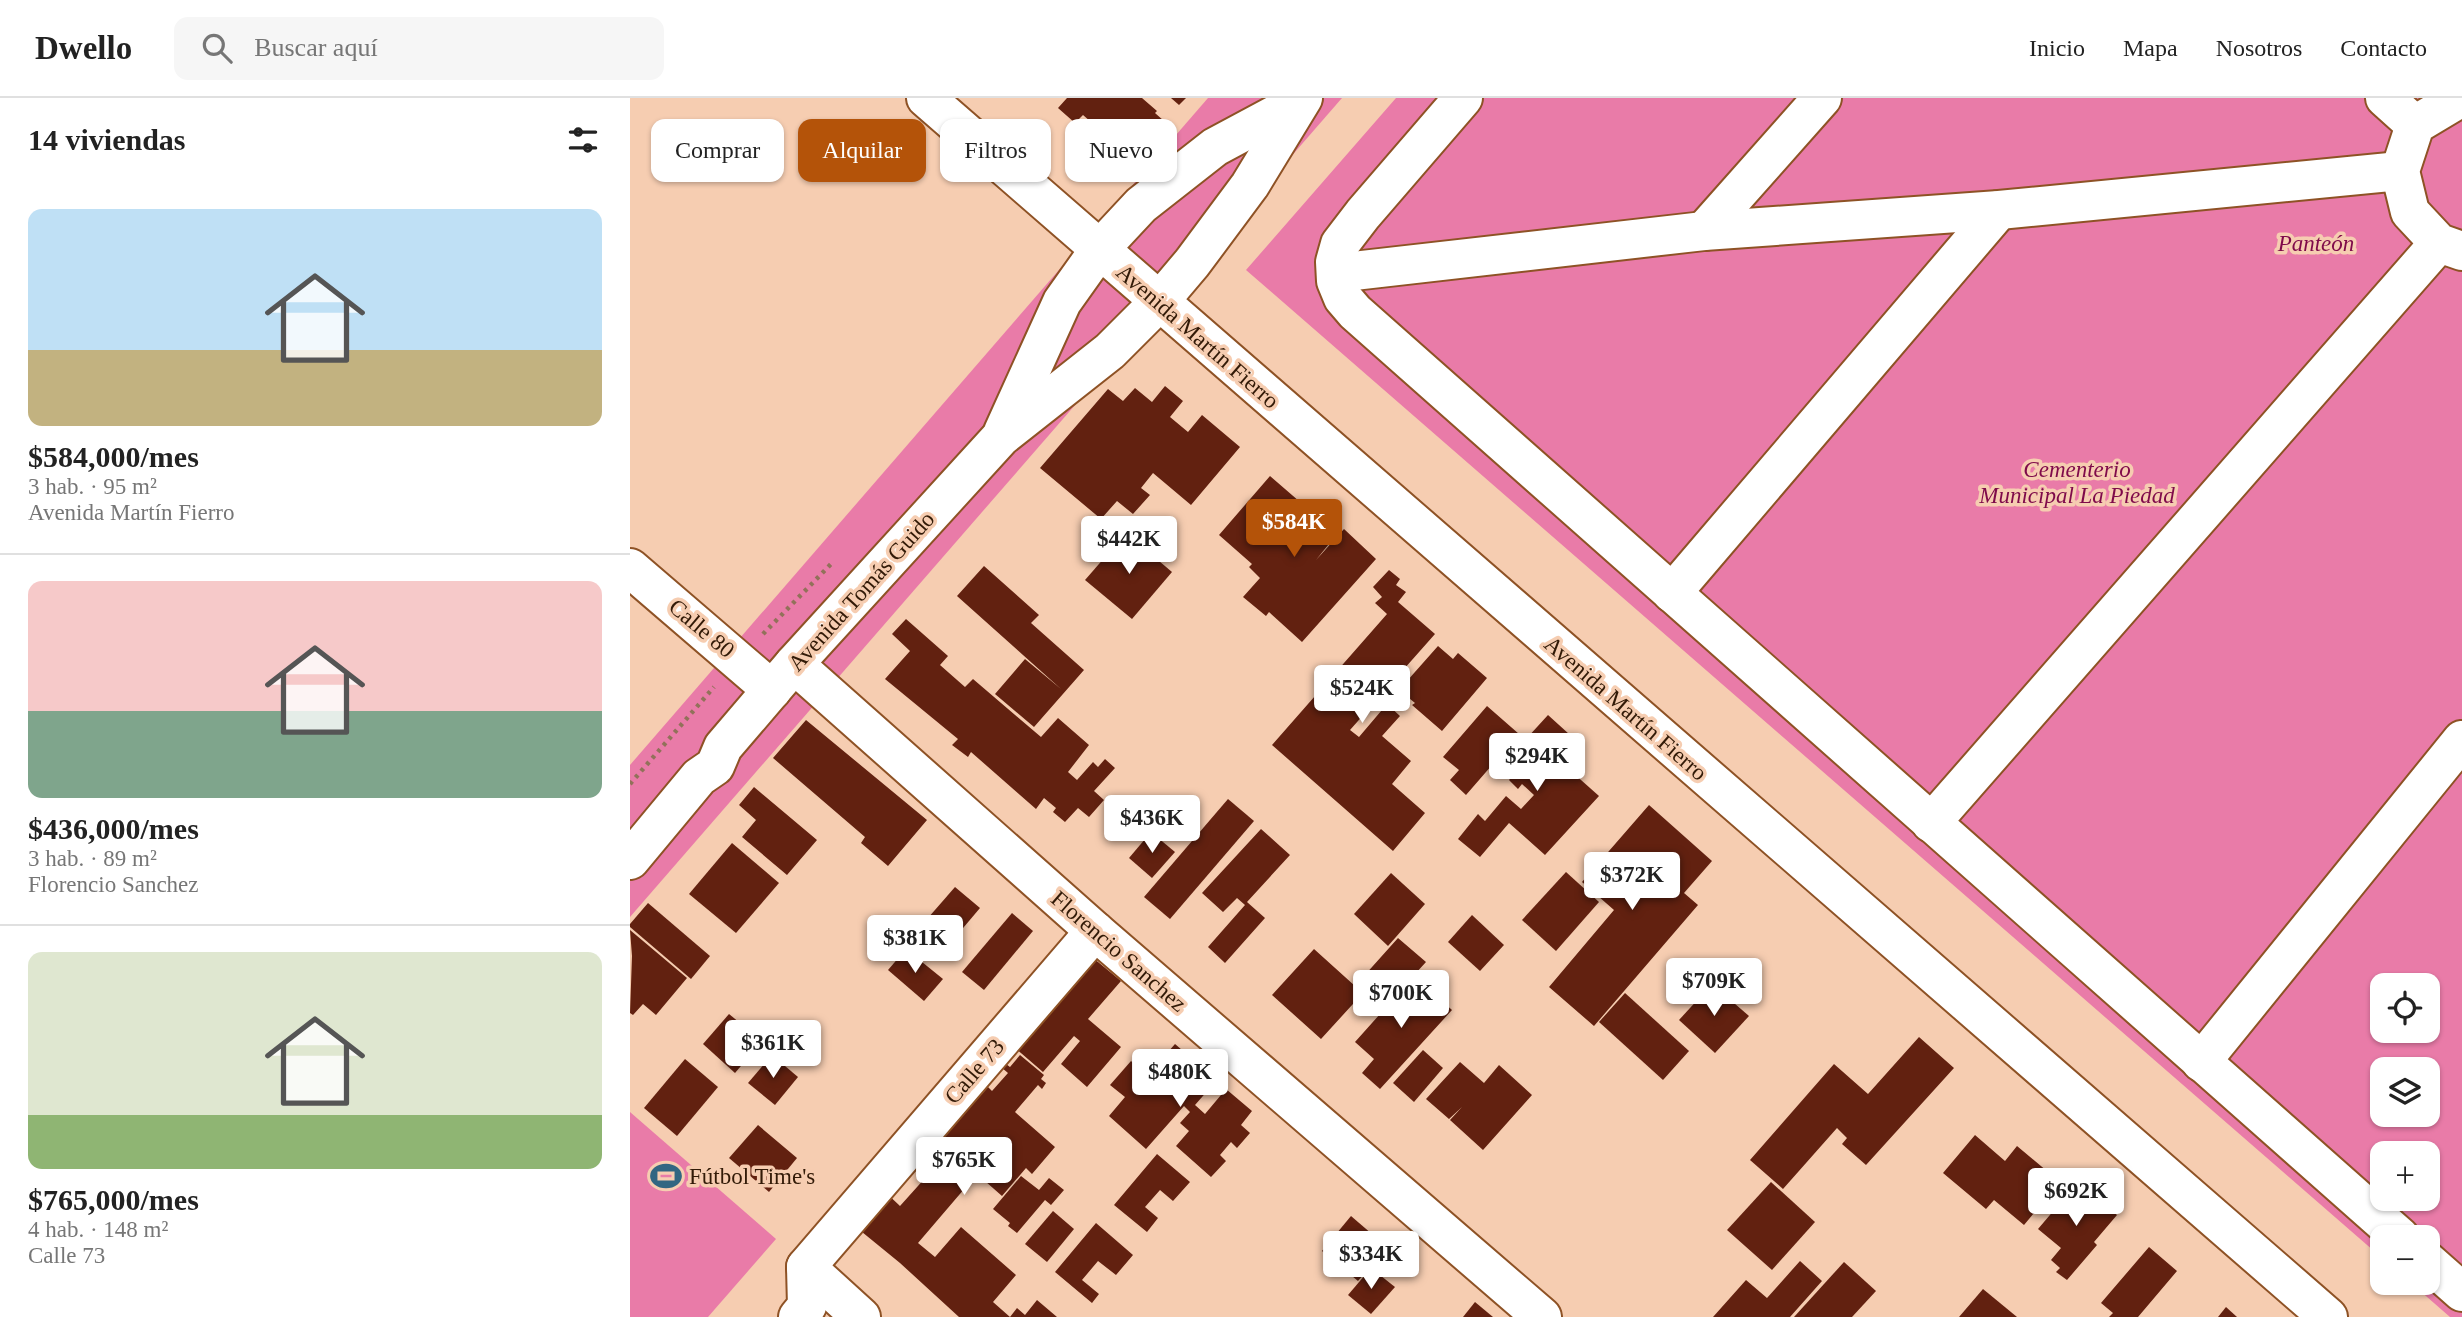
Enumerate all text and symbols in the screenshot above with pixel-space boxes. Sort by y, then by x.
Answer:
search box [174,17,664,80]
icon: search [198,29,236,67]
text: Dwello [35,30,132,66]
text: Buscar aquí [254,33,378,62]
text: Inicio [2029,35,2085,61]
text: Mapa [2123,35,2178,61]
text: Nosotros [2216,35,2302,61]
text: Contacto [2340,35,2427,61]
chip: Comprar [651,119,784,182]
chip: Alquilar [798,119,926,182]
chip: Filtros [940,119,1051,182]
chip: Nuevo [1065,119,1177,182]
icon: filters [564,121,602,159]
text: 14 viviendas [28,123,186,156]
park label: Panteón [2277,231,2354,256]
icon: home [252,255,378,381]
street label: Avenida Martín Fierro [1112,259,1284,414]
text: $584,000/mes [28,440,199,473]
park label: Cementerio Municipal La Piedad [1978,457,2175,508]
text: 3 hab. · 95 m² [28,474,157,499]
text: Avenida Martín Fierro [28,500,235,525]
pin: $584K [1245,500,1343,559]
street label: Avenida Tomás Guido [783,507,940,676]
text: $584K [1262,509,1326,534]
pin: $442K [1080,517,1178,576]
text: $442K [1097,526,1161,551]
street label: Calle 80 [664,594,739,663]
icon: home [252,627,378,753]
street label: Avenida Martín Fierro [1540,631,1712,786]
pin: $524K [1313,666,1411,725]
text: $524K [1330,675,1394,700]
pin: $294K [1488,734,1586,793]
text: $294K [1505,743,1569,768]
pin: $436K [1103,796,1201,855]
text: $436K [1120,805,1184,830]
text: $436,000/mes [28,812,199,845]
text: 3 hab. · 89 m² [28,846,157,871]
pin: $372K [1583,852,1681,912]
text: $372K [1600,862,1664,887]
text: Florencio Sanchez [28,872,199,897]
street label: Florencio Sanchez [1046,886,1191,1017]
pin: $381K [866,916,964,975]
text: $381K [883,925,947,950]
pin: $709K [1665,958,1763,1018]
text: $709K [1682,968,1746,993]
pin: $700K [1352,970,1450,1030]
map controls [2370,973,2440,1295]
button: locate [2370,973,2440,1043]
text: $700K [1369,980,1433,1005]
icon: home [252,998,378,1124]
pin: $361K [724,1020,822,1080]
text: $361K [741,1030,805,1055]
street label: Calle 73 [940,1034,1009,1109]
pin: $480K [1131,1049,1229,1109]
button: layers [2370,1057,2440,1127]
text: $480K [1148,1059,1212,1084]
pin: $765K [915,1138,1013,1197]
button: + [2370,1141,2440,1211]
text: $765K [932,1147,996,1172]
sports icon: Fútbol Time's [649,1159,683,1193]
place label: Fútbol Time's [689,1164,815,1189]
pin: $692K [2027,1168,2125,1228]
text: $692K [2044,1178,2108,1203]
text: $765,000/mes [28,1183,199,1216]
text: 4 hab. · 148 m² [28,1217,168,1242]
button: − [2370,1225,2440,1295]
pin: $334K [1322,1232,1420,1291]
text: $334K [1339,1241,1403,1266]
text: Calle 73 [28,1243,105,1268]

